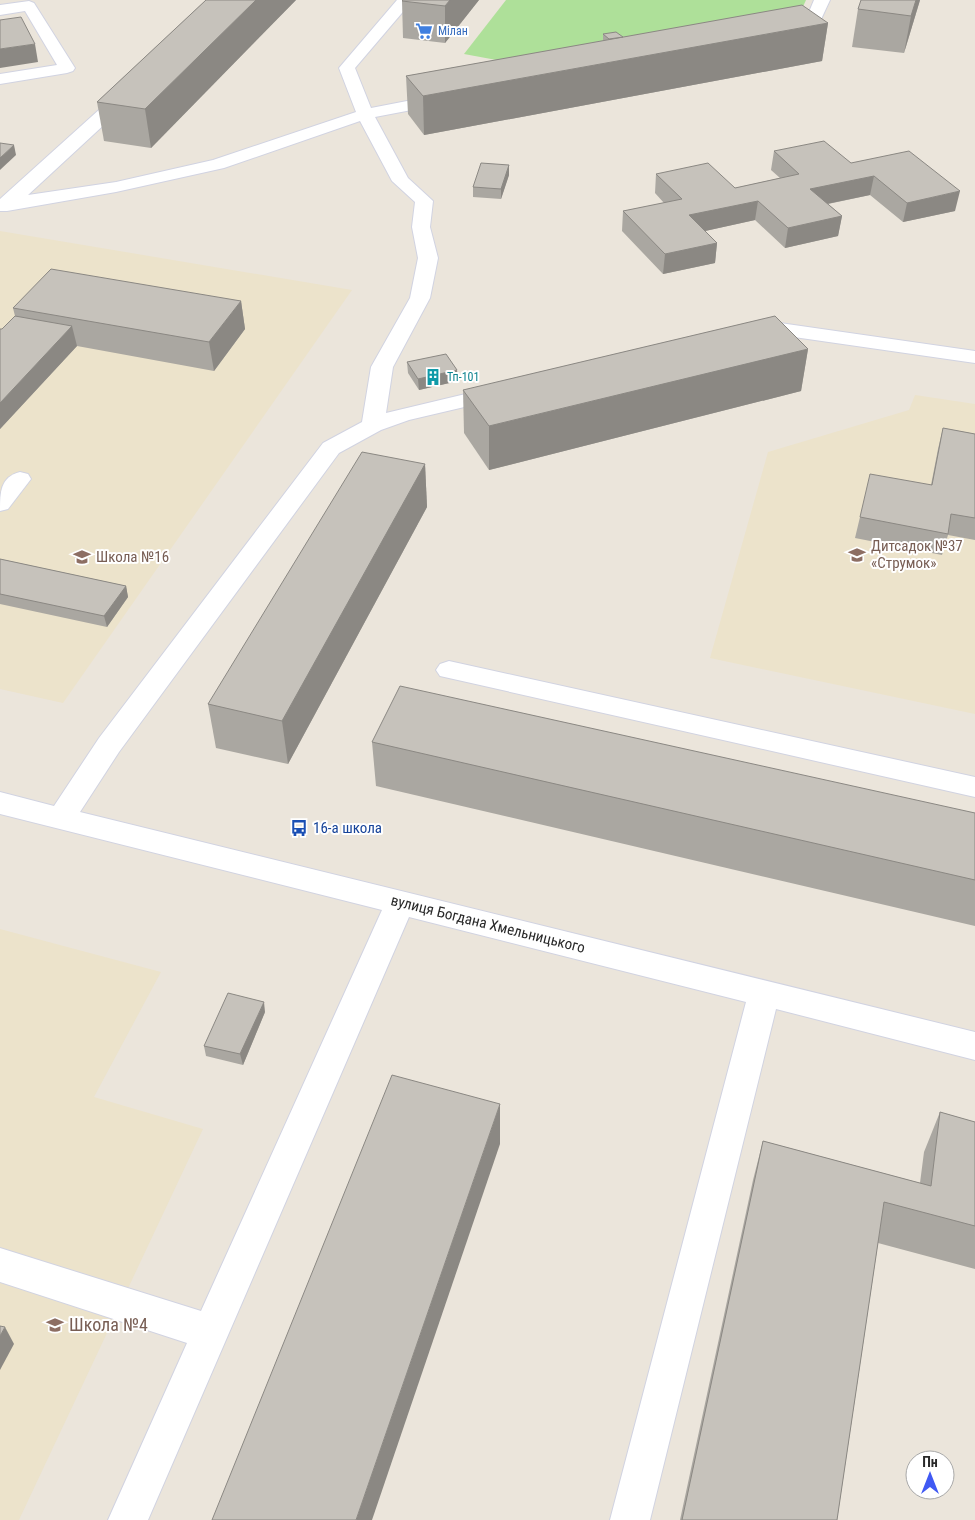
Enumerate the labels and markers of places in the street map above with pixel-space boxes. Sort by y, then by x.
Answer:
supermarket icon: Мілан [414,21,434,41]
place label: Мілан [438,24,468,38]
building icon: Тп-101 [423,367,443,387]
place label: Тп-101 [447,370,479,384]
place label: Дитсадок №37 «Струмок» [871,537,963,572]
school or university icon: Дитсадок №37 «Струмок» [847,545,867,565]
school or university icon: Школа №16 [72,547,92,567]
place label: Школа №16 [96,548,169,566]
bus stop icon: 16-а школа [289,818,309,838]
place label: 16-а школа [313,819,382,837]
place label: Школа №4 [69,1314,148,1335]
school or university icon: Школа №4 [45,1315,65,1335]

